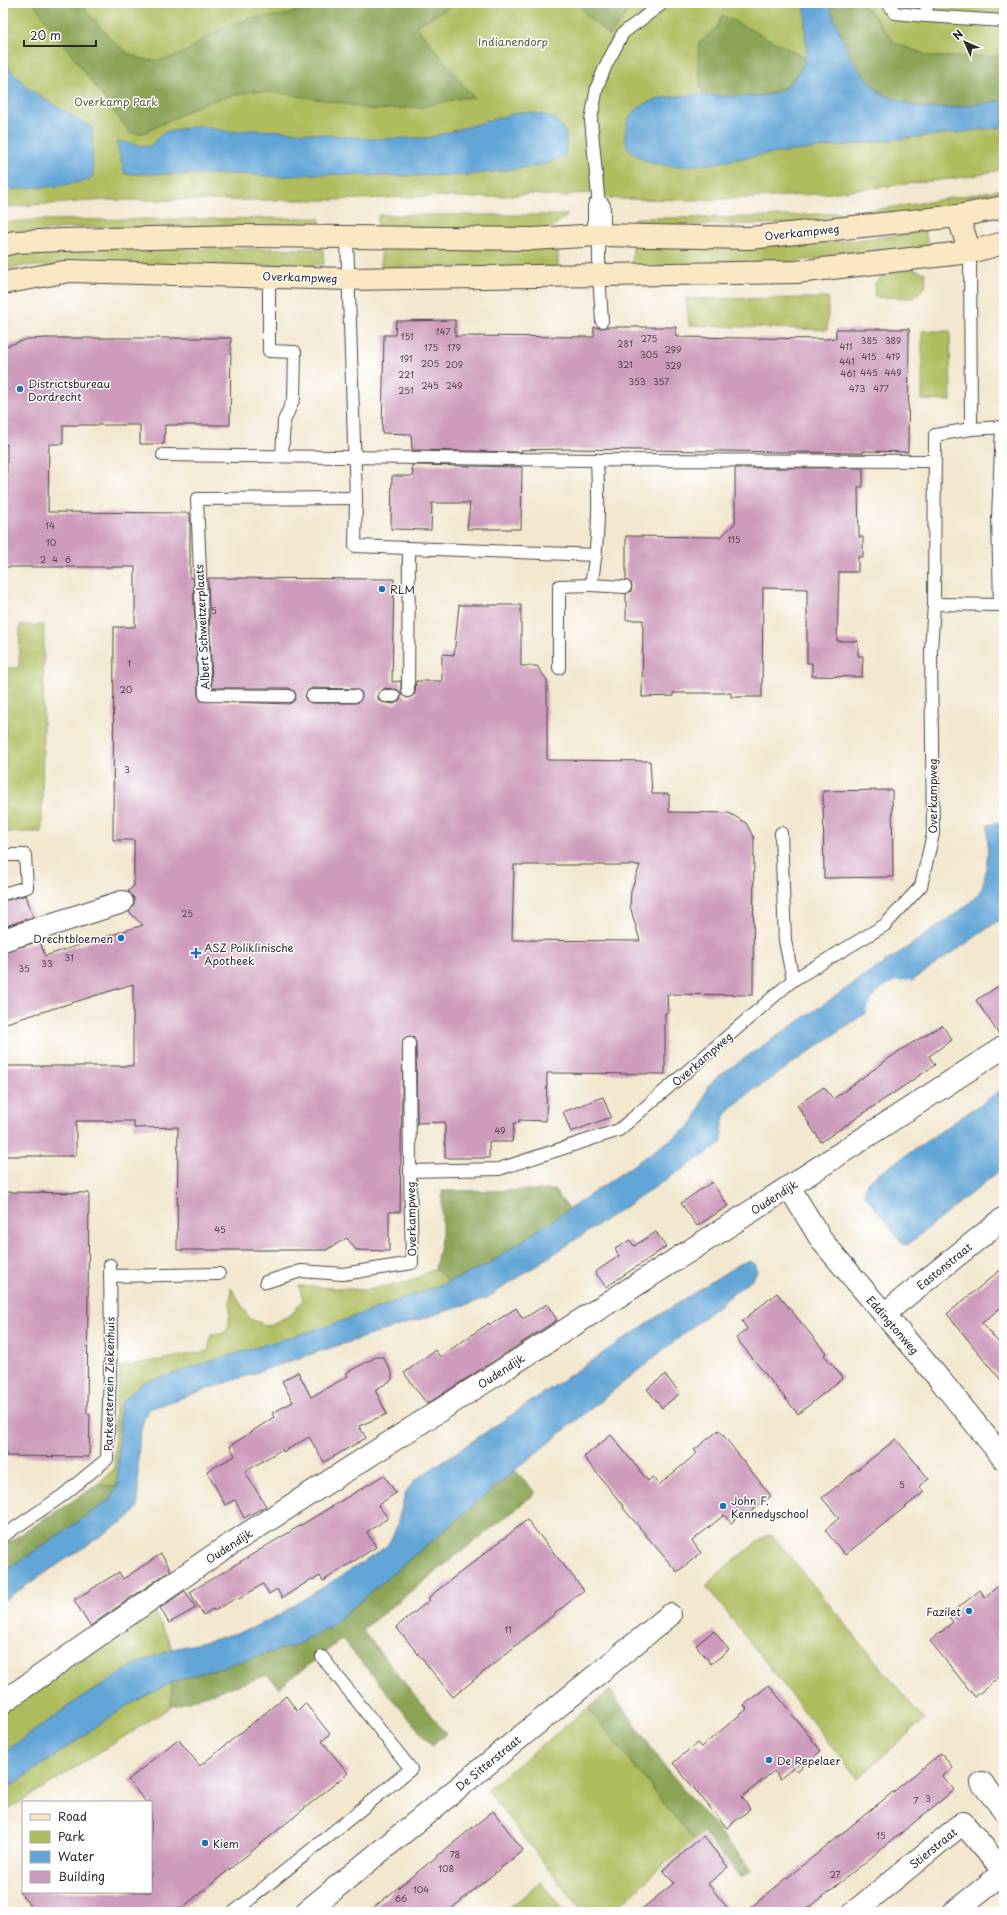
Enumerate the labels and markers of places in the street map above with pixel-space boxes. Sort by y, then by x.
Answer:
place label: Districtsbureau Dordrecht [28,375,110,405]
marker: Districtsbureau Dordrecht [15,384,25,394]
place label: RLM [390,581,415,598]
marker: RLM [377,584,387,594]
place label: Drechtbloemen [33,930,113,947]
marker: Drechtbloemen [116,933,126,943]
place label: ASZ Poliklinische Apotheek [204,939,294,969]
marker: ASZ Poliklinische Apotheek [191,948,201,958]
place label: John F. Kennedyschool [731,1492,809,1522]
marker: John F. Kennedyschool [718,1501,728,1511]
place label: Fazilet [926,1603,962,1620]
marker: Fazilet [964,1606,974,1616]
place label: De Repelaer [777,1752,841,1769]
marker: De Repelaer [764,1755,774,1765]
place label: Kiem [213,1835,239,1852]
marker: Kiem [200,1838,210,1848]

